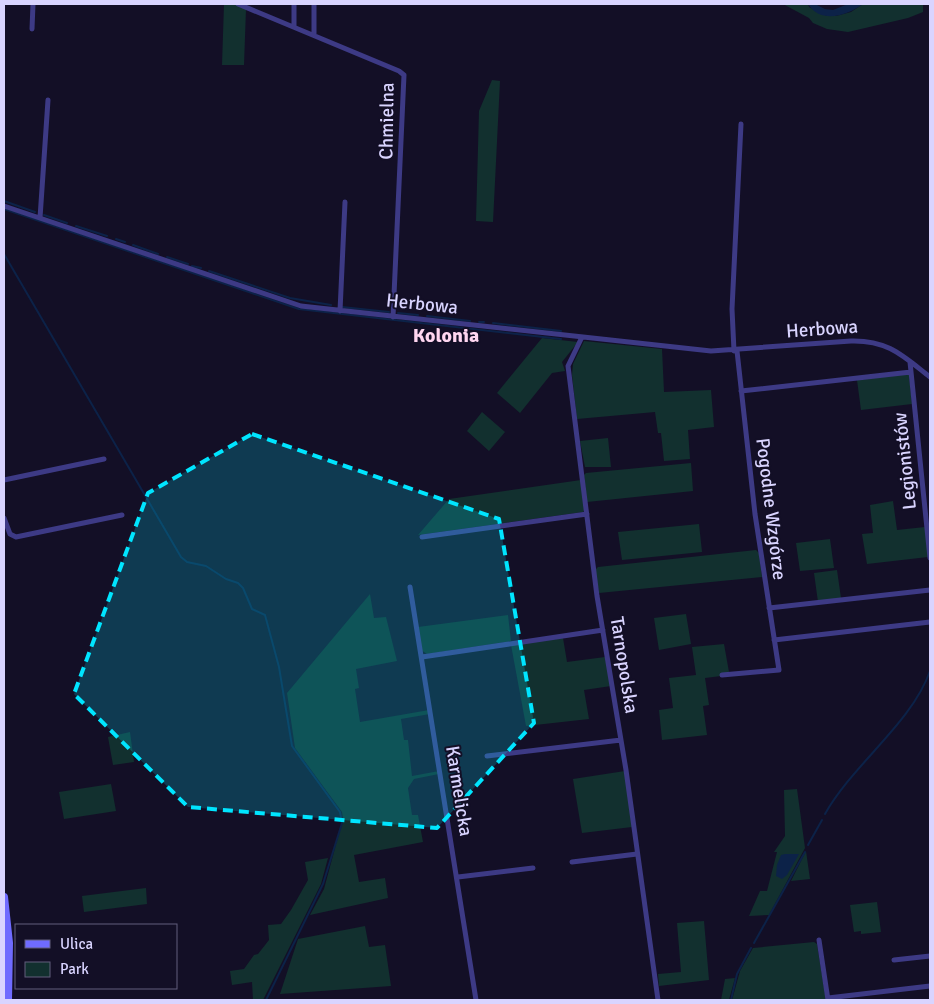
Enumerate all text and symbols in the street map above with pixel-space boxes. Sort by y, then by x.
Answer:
street label: Chmielna [374,82,400,160]
street label: Herbowa [385,288,459,320]
street label: Herbowa [785,315,859,343]
district label: Kolonia [413,323,479,348]
street label: Legionistów [888,411,922,511]
street label: Pogodne Wzgórze [750,437,792,581]
street label: Tarnopolska [604,615,644,715]
street label: Karmelicka [440,744,478,838]
legend [15,924,178,989]
text: Ulica [60,935,93,953]
text: Park [60,960,89,978]

